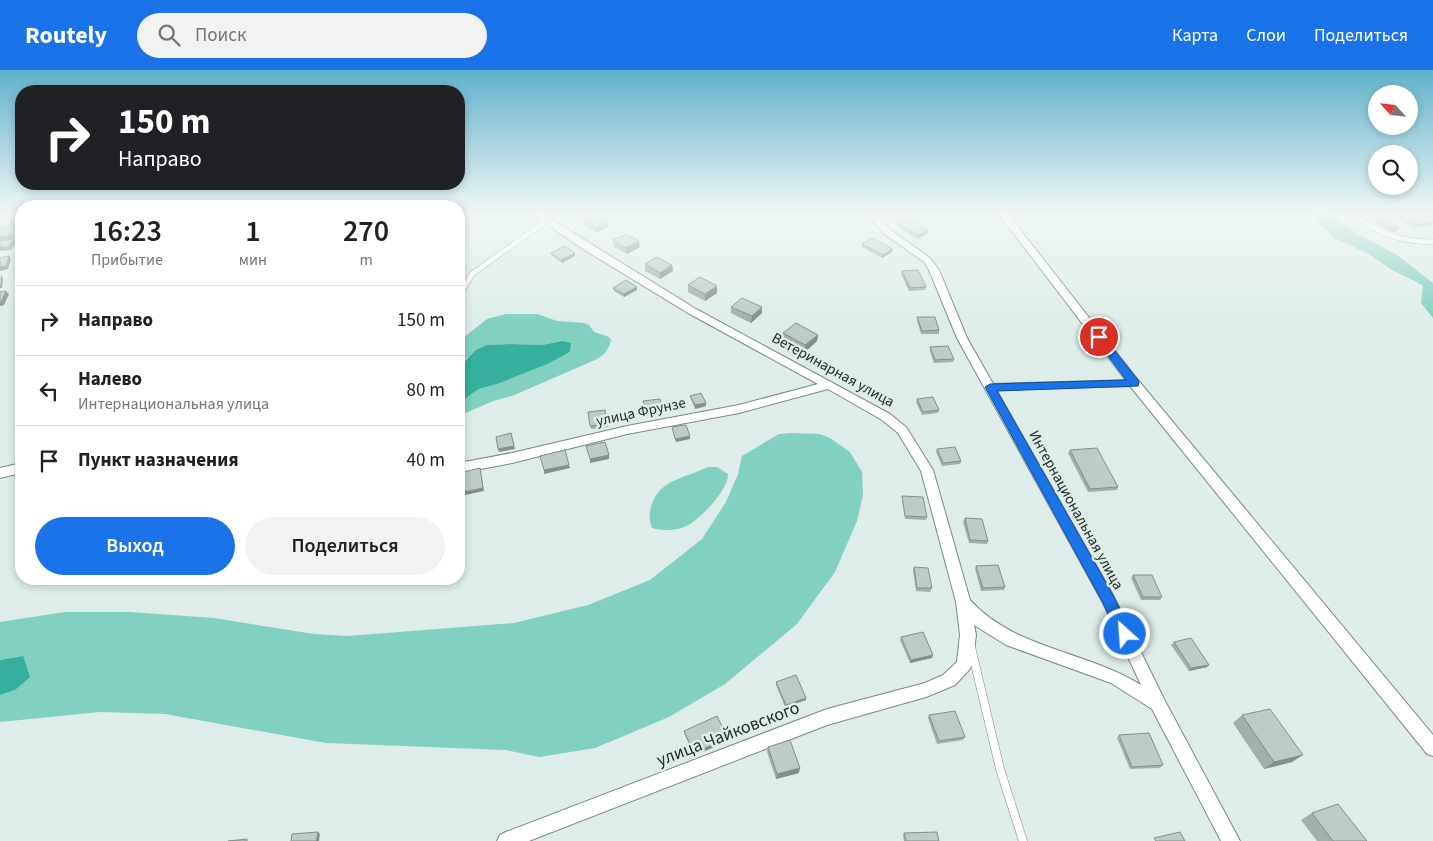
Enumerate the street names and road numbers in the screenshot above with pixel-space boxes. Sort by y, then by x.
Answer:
street label: Ветеринарная улица [768,328,898,412]
street label: улица Фрунзе [594,392,688,432]
street label: Интернациональная улица [1023,427,1129,593]
street label: улица Чайковского [653,695,803,773]

